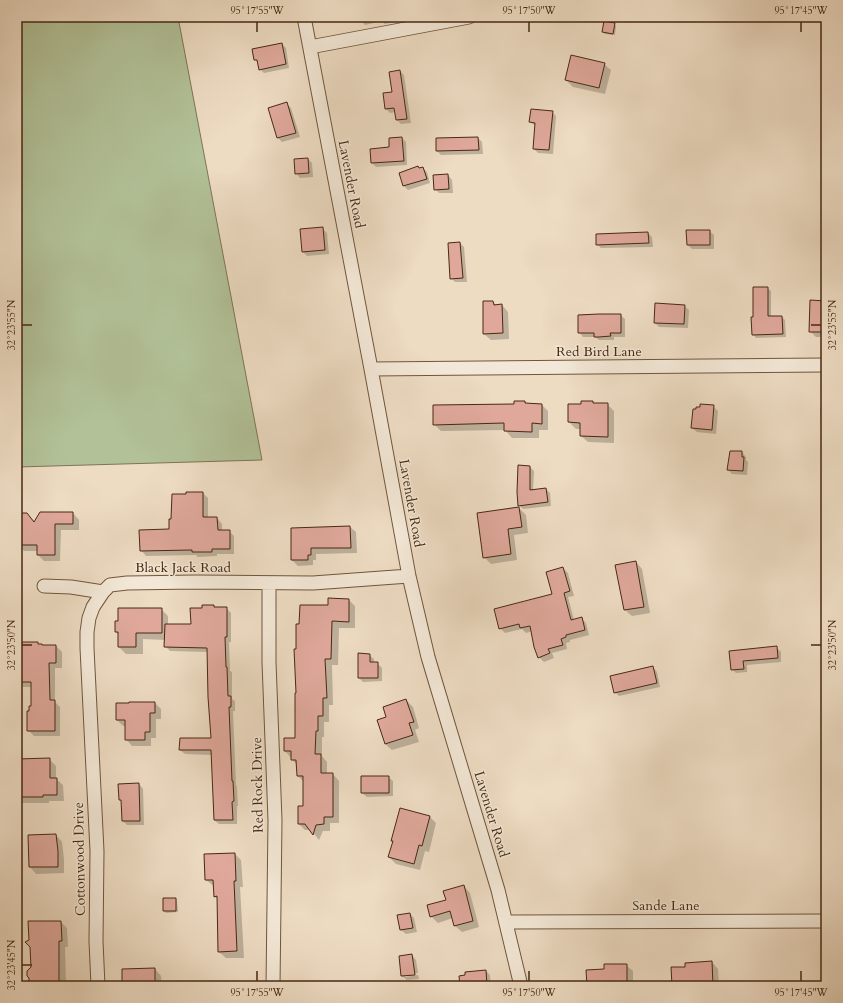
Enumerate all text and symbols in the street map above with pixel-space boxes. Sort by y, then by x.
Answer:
text: 95°17'55"W [230,4,285,18]
text: 95°17'50"W [502,4,557,18]
text: 95°17'45"W [774,4,829,18]
street label: Lavender Road [334,138,369,230]
text: 32°23'55"N [5,299,19,350]
text: 32°23'55"N [826,299,840,350]
street label: Red Bird Lane [556,342,642,361]
street label: Lavender Road [394,457,429,549]
street label: Black Jack Road [135,558,232,577]
text: 32°23'50"N [5,619,19,670]
text: 32°23'50"N [826,619,840,670]
street label: Red Rock Drive [247,737,268,833]
street label: Lavender Road [469,769,514,860]
street label: Cottonwood Drive [69,802,90,916]
street label: Sande Lane [632,896,700,915]
text: 32°23'45"N [5,939,19,990]
text: 95°17'55"W [230,986,285,1000]
text: 95°17'50"W [502,986,557,1000]
text: 95°17'45"W [774,986,829,1000]

